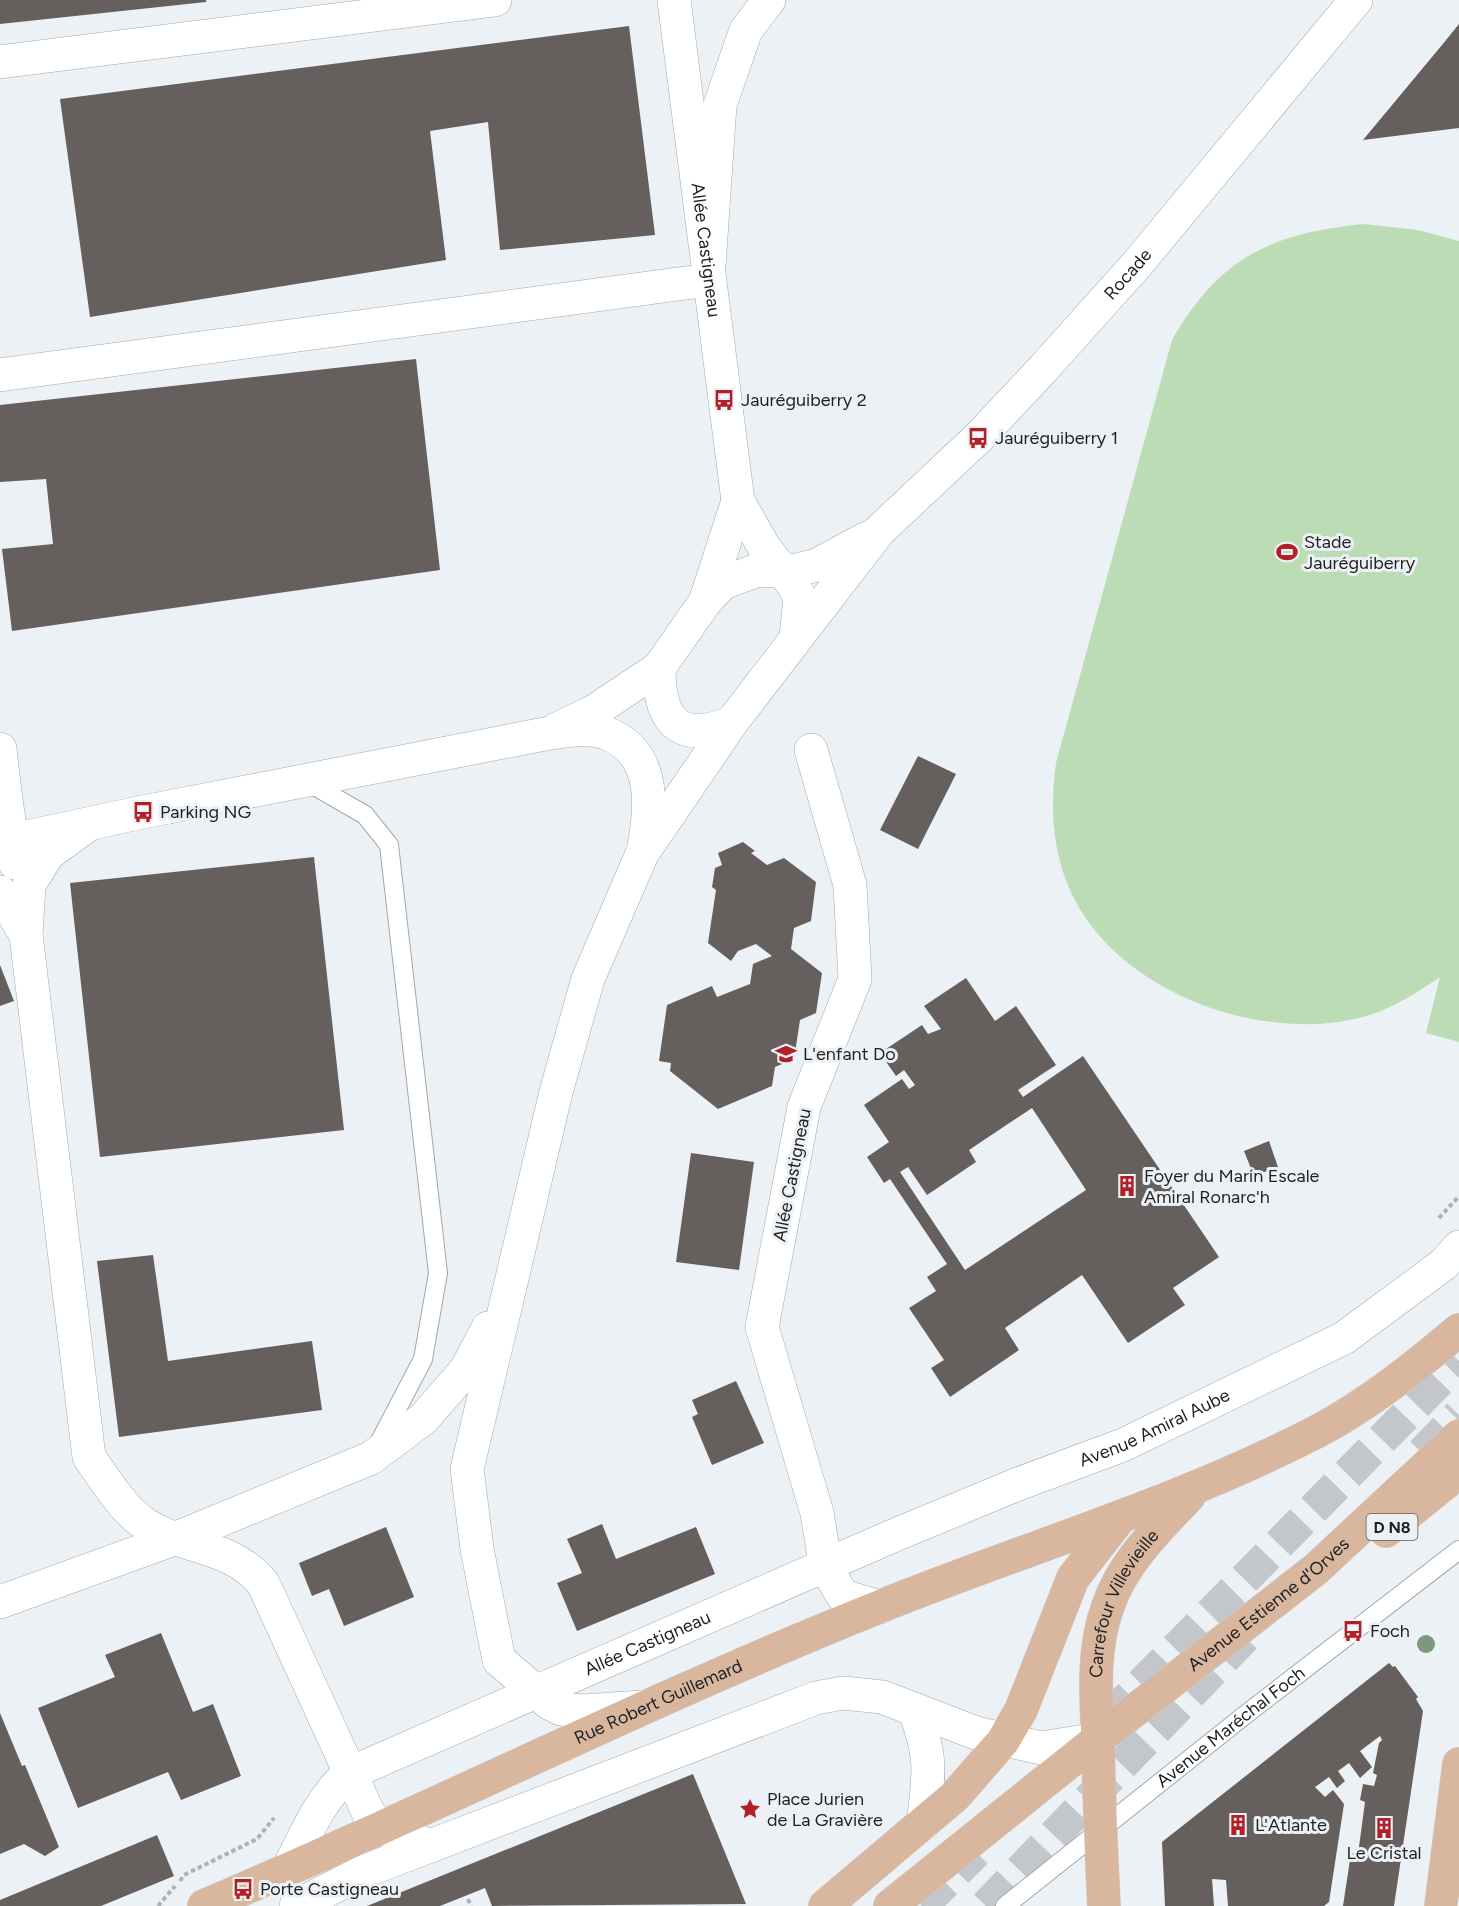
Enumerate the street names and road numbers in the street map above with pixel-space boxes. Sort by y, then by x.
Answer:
street label: Allée Castigneau [686,181,725,319]
street label: Rocade [1099,244,1156,304]
street label: Allée Castigneau [768,1106,816,1244]
street label: Avenue Amiral Aube [1076,1384,1234,1471]
road number: D N8 [1366,1514,1418,1540]
street label: Carrefour Villevieille [1085,1525,1163,1678]
street label: Avenue Estienne d'Orves [1183,1533,1354,1676]
street label: Allée Castigneau [581,1606,714,1680]
street label: Rue Robert Guillemard [571,1655,746,1749]
street label: Avenue Maréchal Foch [1152,1662,1309,1792]

